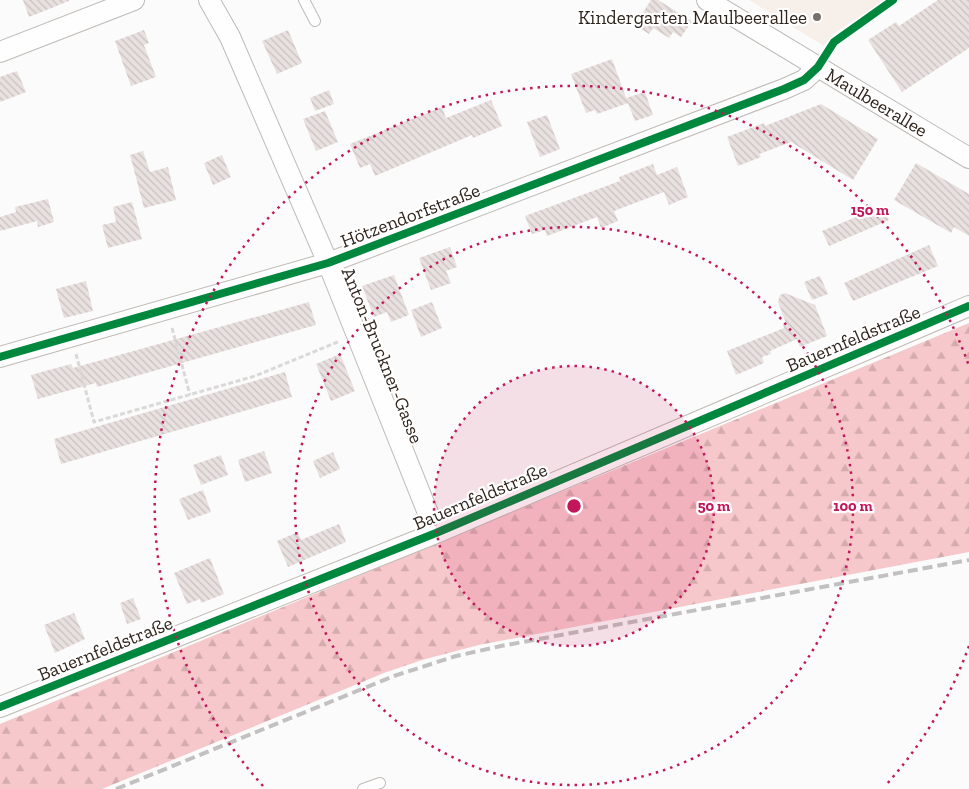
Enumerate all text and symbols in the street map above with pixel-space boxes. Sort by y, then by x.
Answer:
place label: Kindergarten Maulbeerallee [578,6,807,29]
marker: Kindergarten Maulbeerallee [811,11,823,23]
street label: Maulbeerallee [822,63,932,142]
street label: Hötzendorfstraße [337,178,483,253]
text: 150 m [851,201,889,219]
street label: Anton-Bruckner-Gasse [337,264,428,447]
street label: Bauernfeldstraße [783,300,924,377]
street label: Bauernfeldstraße [410,458,551,535]
centre of rings [565,497,583,515]
text: 50 m [698,497,730,515]
text: 100 m [833,497,873,515]
street label: Bauernfeldstraße [34,611,176,686]

